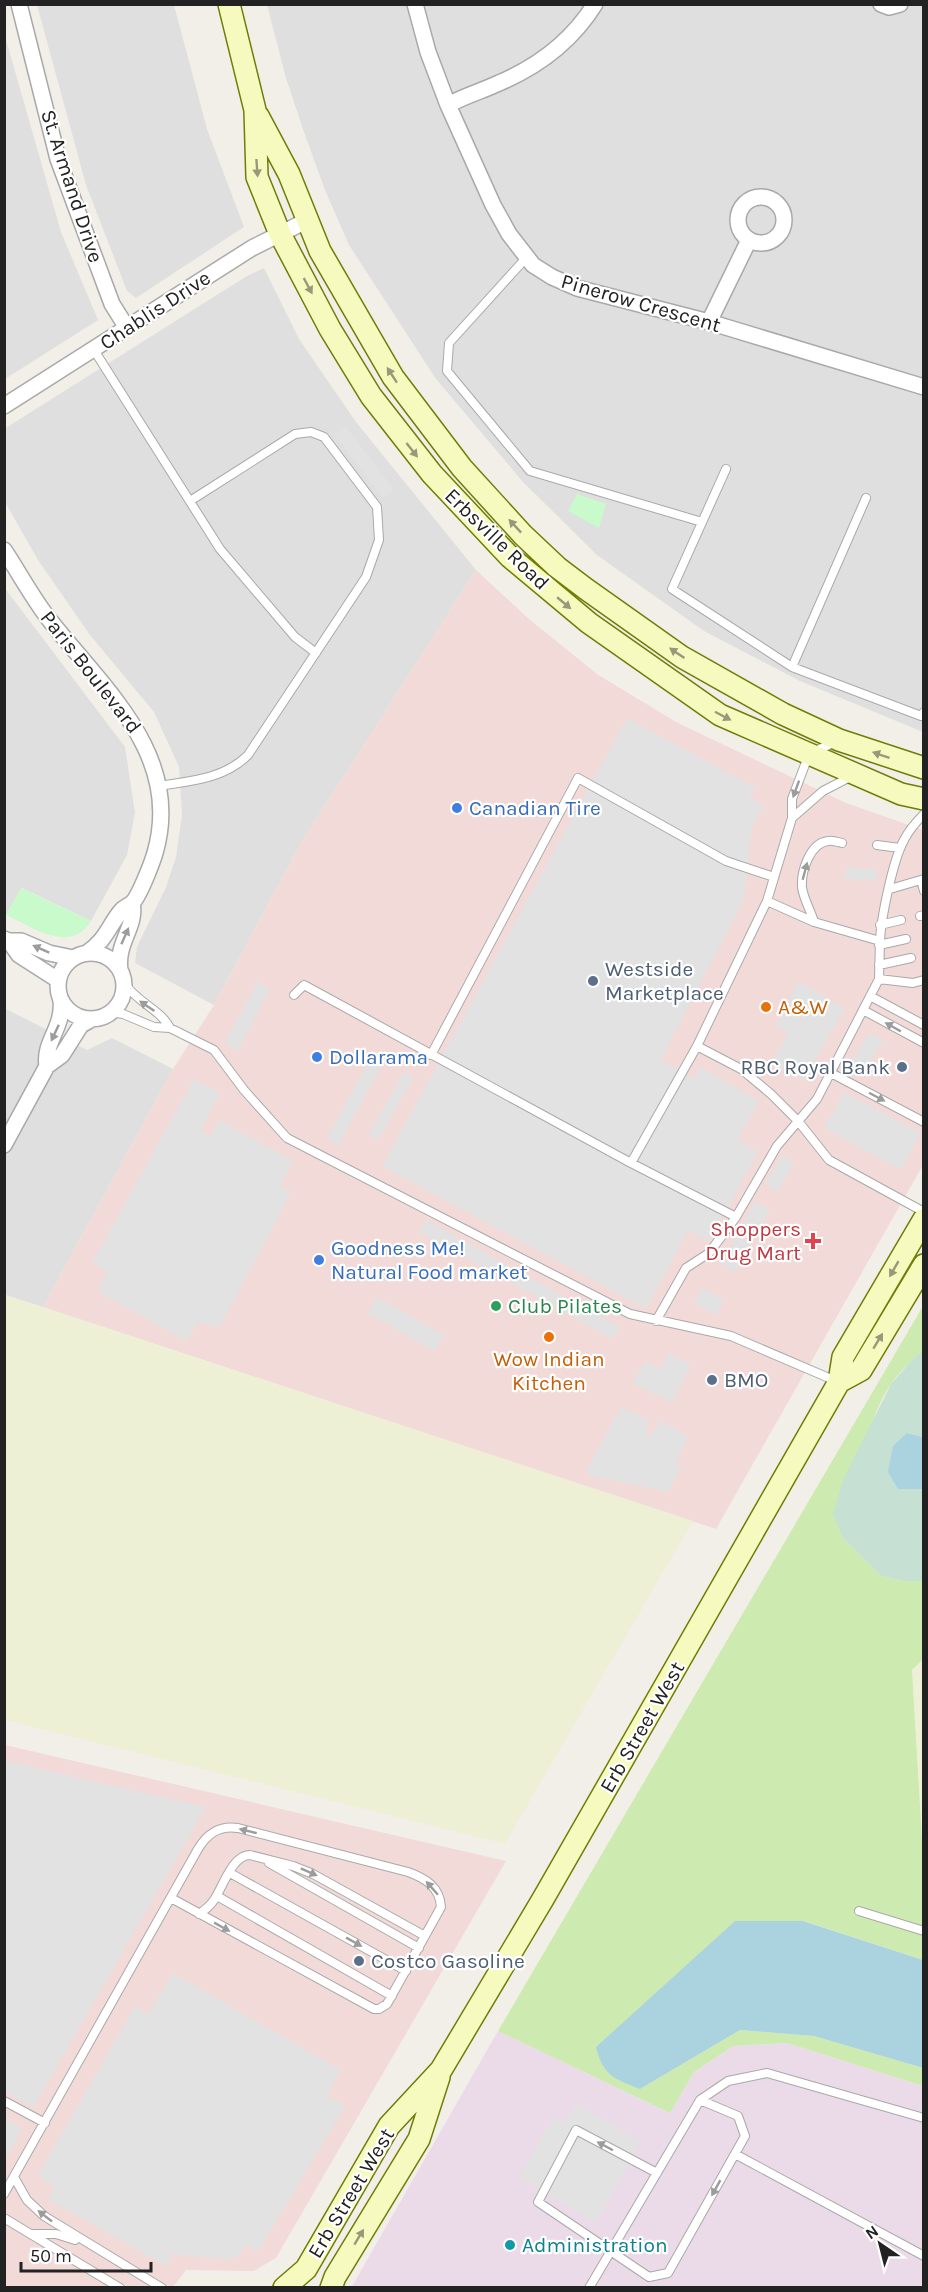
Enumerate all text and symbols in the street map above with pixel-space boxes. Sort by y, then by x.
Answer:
street label: St. Armand Drive [36,107,108,265]
one-way arrow [252,159,262,178]
street label: Chablis Drive [95,265,215,355]
street label: Pinerow Crescent [558,269,724,337]
one-way arrow [302,277,312,295]
one-way arrow [387,367,398,383]
one-way arrow [406,442,418,457]
street label: Erbsville Road [440,483,554,595]
one-way arrow [509,519,522,534]
one-way arrow [556,596,572,609]
street label: Paris Boulevard [36,606,146,738]
one-way arrow [669,648,685,659]
one-way arrow [714,710,732,720]
one-way arrow [872,749,890,759]
one-way arrow [791,781,801,799]
place label: Canadian Tire [469,796,601,820]
marker: Canadian Tire [450,801,464,815]
one-way arrow [801,861,810,879]
one-way arrow [121,928,130,945]
one-way arrow [32,945,49,954]
place label: Westside Marketplace [605,957,724,1005]
marker: Westside Marketplace [586,974,600,988]
place label: A&W [778,995,828,1019]
marker: A&W [759,1000,773,1014]
one-way arrow [139,1001,155,1012]
one-way arrow [885,1022,902,1032]
one-way arrow [50,1025,60,1043]
place label: Dollarama [329,1045,428,1069]
marker: Dollarama [310,1050,324,1064]
place label: RBC Royal Bank [741,1055,890,1079]
marker: RBC Royal Bank [895,1060,909,1074]
one-way arrow [869,1092,886,1102]
place label: Shoppers Drug Mart [705,1217,801,1265]
marker: Shoppers Drug Mart [806,1234,820,1248]
place label: Goodness Me! Natural Food market [331,1236,528,1284]
marker: Goodness Me! Natural Food market [312,1253,326,1267]
one-way arrow [889,1261,899,1278]
place label: Club Pilates [508,1294,622,1318]
marker: Club Pilates [489,1299,503,1313]
marker: Wow Indian Kitchen [542,1330,556,1344]
one-way arrow [873,1332,883,1349]
place label: Wow Indian Kitchen [493,1347,605,1395]
place label: BMO [724,1368,768,1392]
marker: BMO [705,1373,719,1387]
street label: Erb Street West [595,1657,689,1797]
one-way arrow [239,1825,257,1835]
one-way arrow [300,1868,317,1877]
one-way arrow [426,1880,439,1896]
one-way arrow [214,1921,231,1931]
one-way arrow [346,1937,363,1947]
place label: Costco Gasoline [371,1949,525,1973]
marker: Costco Gasoline [352,1954,366,1968]
street label: Erb Street West [303,2124,399,2262]
one-way arrow [596,2141,613,2151]
one-way arrow [711,2180,721,2197]
one-way arrow [37,2209,53,2222]
north arrow [850,2214,910,2274]
text: N [862,2221,882,2243]
one-way arrow [354,2229,365,2245]
place label: Administration [522,2233,668,2257]
scale bar [21,2235,152,2273]
marker: Administration [503,2238,517,2252]
text: 50 m [30,2245,72,2267]

